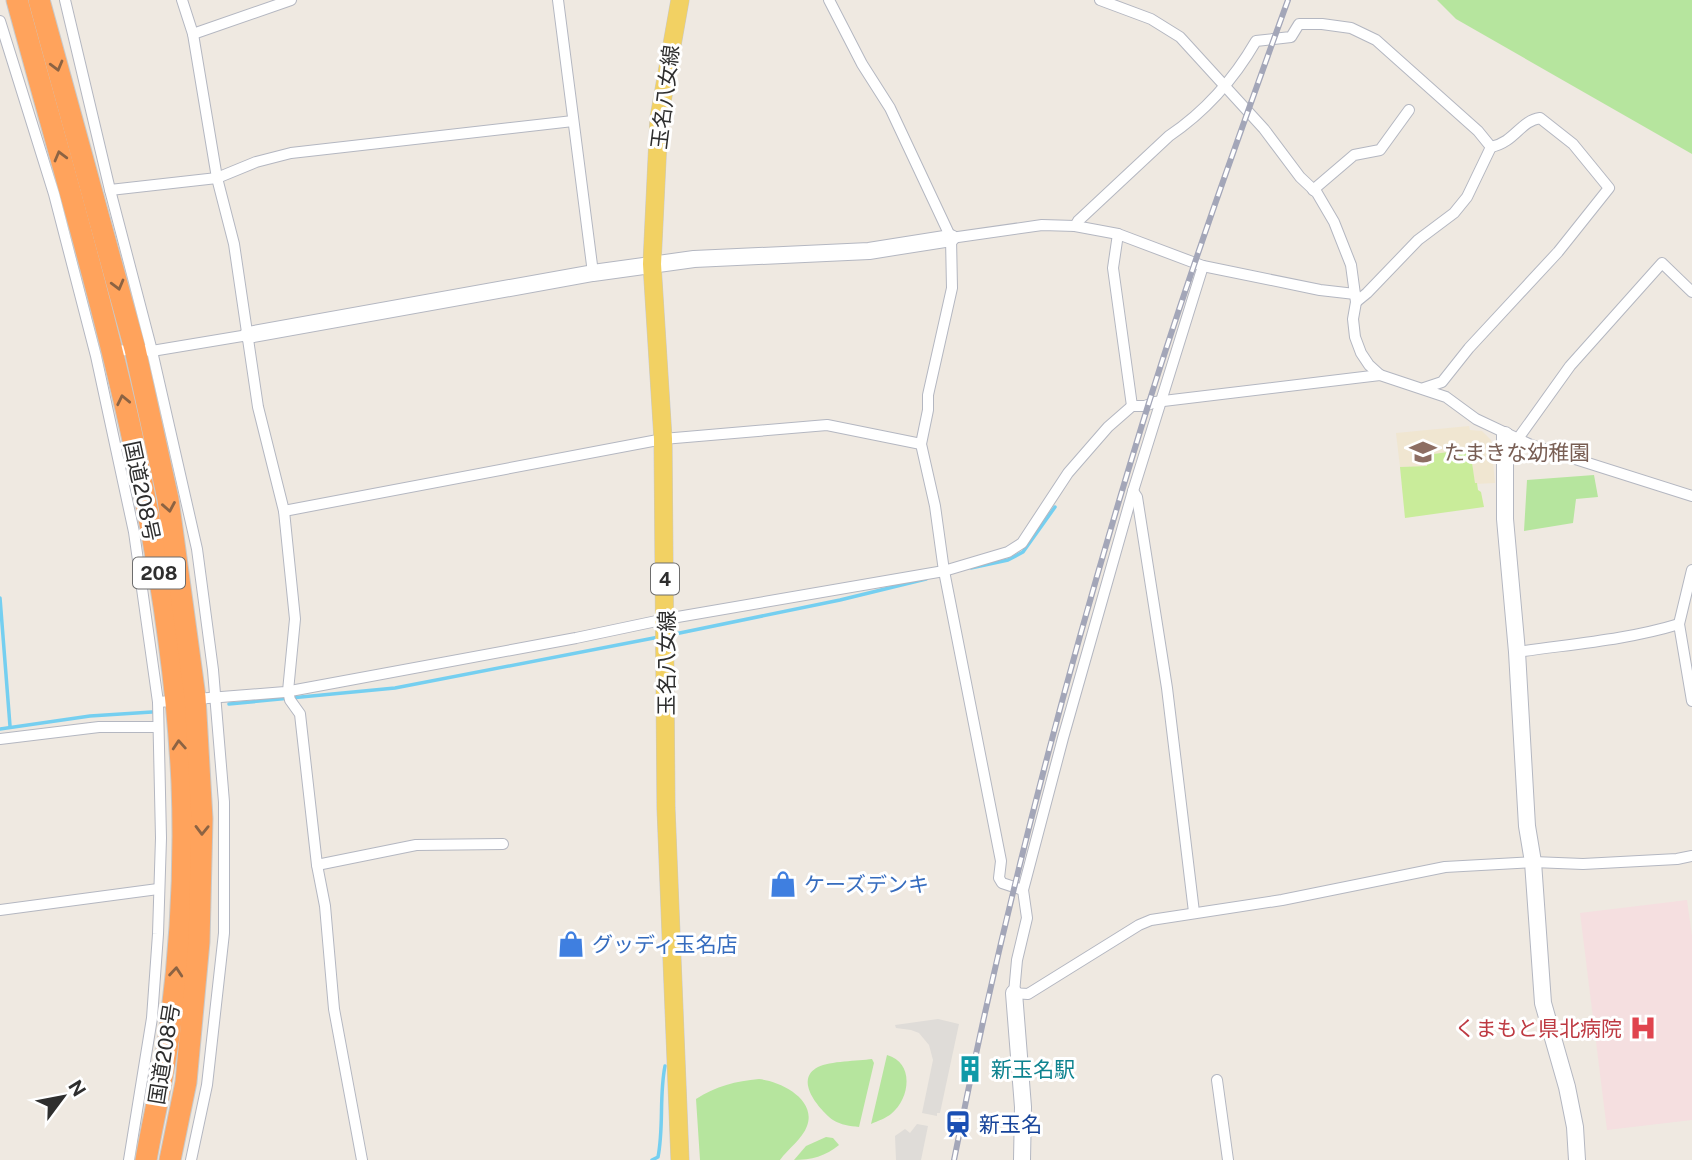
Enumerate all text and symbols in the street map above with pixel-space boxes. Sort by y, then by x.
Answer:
street label: 玉名八女線 [646,43,684,151]
one-way arrow [49,60,63,72]
one-way arrow [53,150,68,162]
one-way arrow [109,279,124,291]
one-way arrow [117,394,131,406]
school or university icon: たまきな幼稚園 [1408,437,1438,467]
street label: 国道208号 [119,439,165,543]
place label: たまきな幼稚園 [1444,440,1590,465]
one-way arrow [161,501,176,513]
road number: 208 [133,558,185,588]
road number: 4 [651,564,679,594]
street label: 玉名八女線 [654,611,679,716]
one-way arrow [172,739,187,750]
one-way arrow [194,825,209,836]
shop icon: ケーズデンキ [768,869,798,899]
place label: ケーズデンキ [804,872,929,897]
shop icon: グッディ玉名店 [556,929,586,959]
place label: グッディ玉名店 [592,932,738,957]
one-way arrow [168,966,183,977]
street label: 国道208号 [144,1002,184,1106]
hospital icon: くまもと県北病院 [1628,1013,1658,1043]
place label: くまもと県北病院 [1454,1016,1622,1041]
building icon: 新玉名駅 [955,1054,985,1084]
place label: 新玉名駅 [991,1057,1075,1082]
north arrow [28,1062,98,1132]
text: N [64,1076,91,1100]
station icon: 新玉名 [943,1109,973,1139]
place label: 新玉名 [979,1112,1042,1137]

